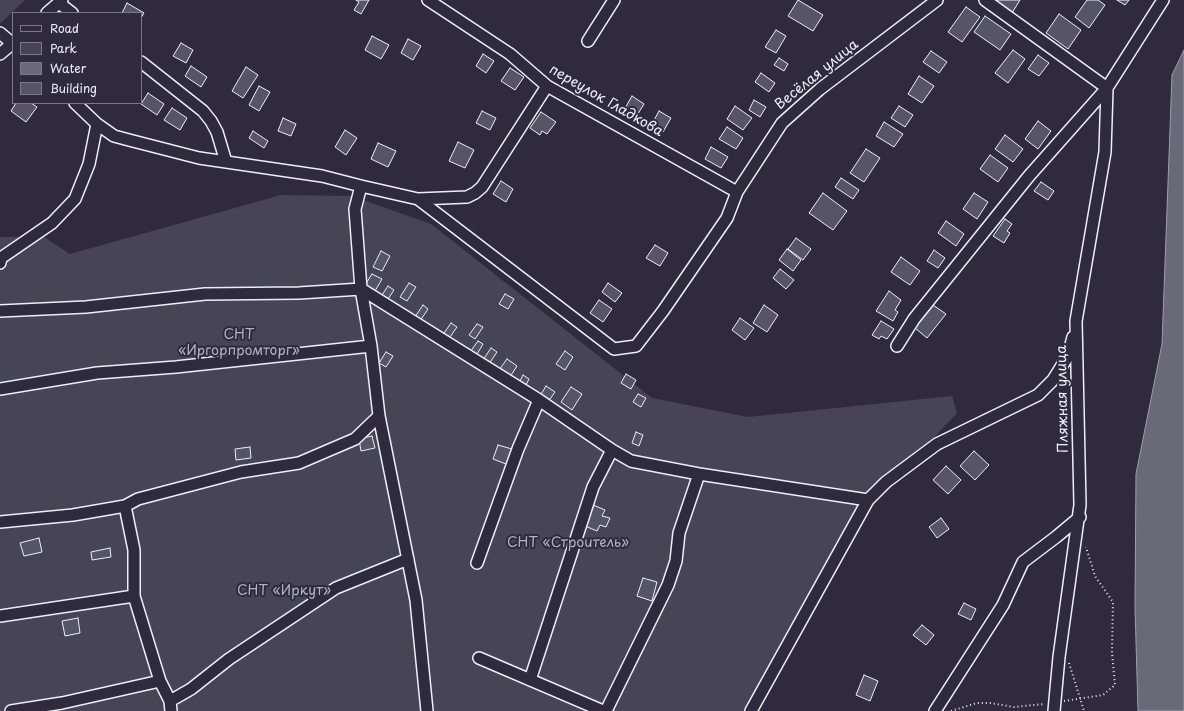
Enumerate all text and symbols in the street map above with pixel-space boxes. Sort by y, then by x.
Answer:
legend [12,12,142,104]
text: Road [50,19,79,37]
street label: Весёлая улица [772,36,862,114]
text: Park [50,39,77,57]
text: Water [50,59,86,77]
street label: переулок Гладкова [546,62,666,140]
text: Building [50,79,97,97]
park label: СНТ «Иргорпромторг» [178,327,300,360]
street label: Пляжная улица [1054,345,1072,453]
park label: СНТ «Строитель» [507,535,629,551]
park label: СНТ «Иркут» [237,583,331,599]

